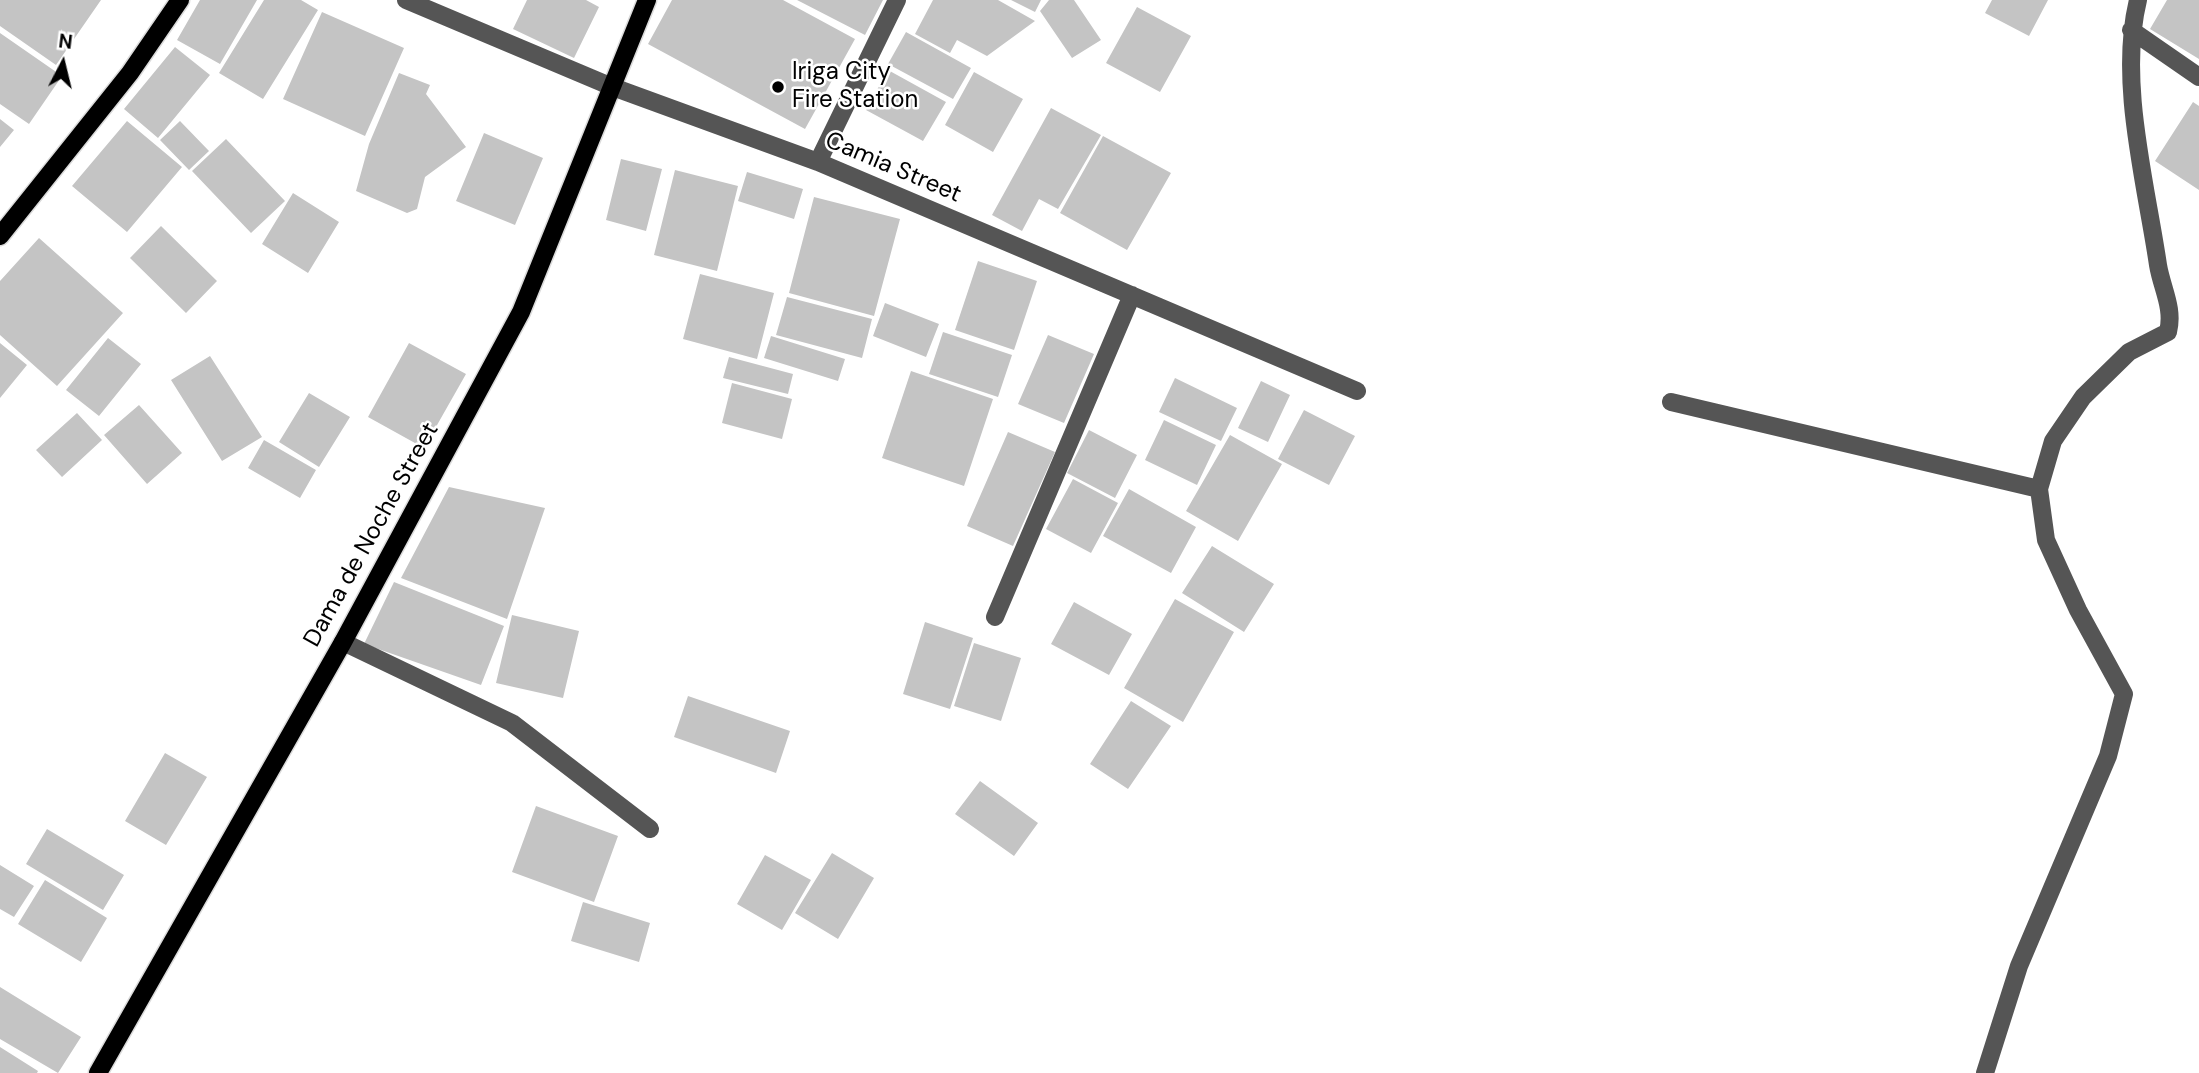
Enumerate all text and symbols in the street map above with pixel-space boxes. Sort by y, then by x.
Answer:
north arrow [28,28,98,98]
text: N [57,28,74,55]
place label: Iriga City Fire Station [792,59,918,115]
marker: Iriga City Fire Station [770,79,786,95]
street label: Camia Street [821,126,965,210]
street label: Dama de Noche Street [298,418,446,652]

